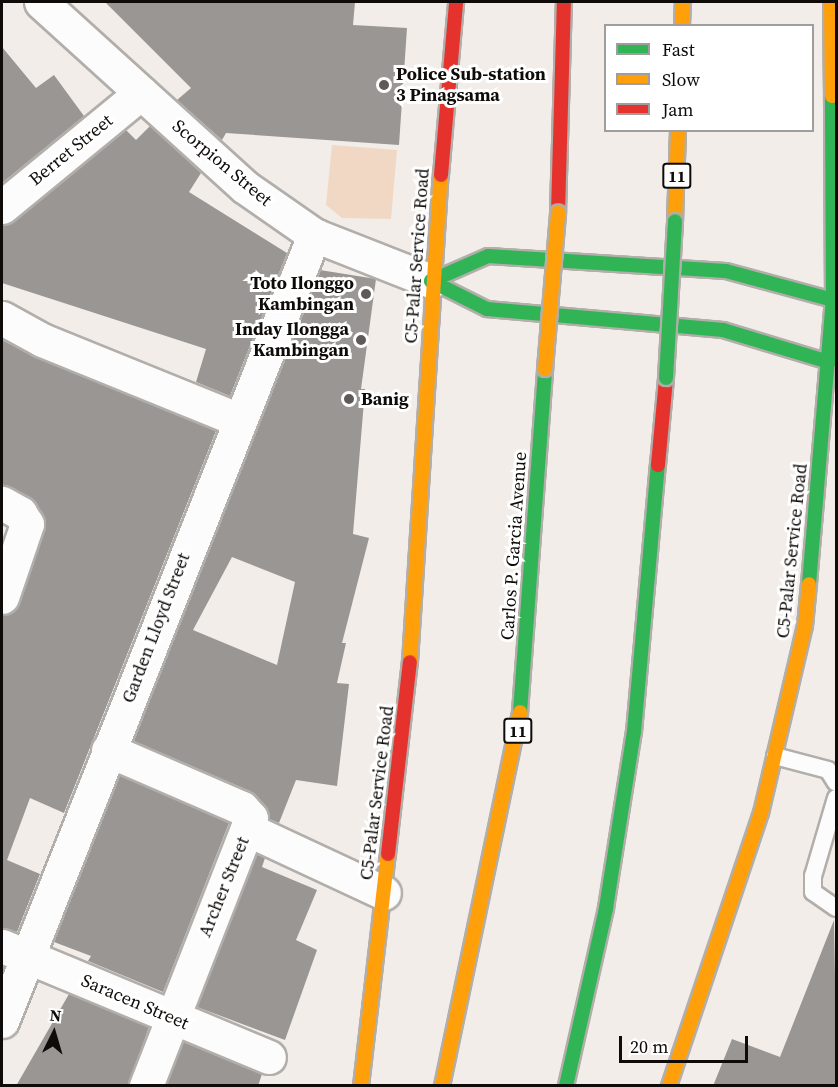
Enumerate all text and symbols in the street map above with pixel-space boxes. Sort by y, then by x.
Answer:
legend [604,24,814,132]
text: Fast [662,37,695,62]
place label: Police Sub-station 3 Pinagsama [396,64,546,106]
text: Slow [662,67,700,92]
marker: Police Sub-station 3 Pinagsama [377,78,391,92]
text: Jam [662,97,694,122]
street label: Berret Street [25,110,117,190]
street label: Scorpion Street [168,115,276,211]
road number: 11 [662,163,692,189]
street label: C5-Palar Service Road [400,168,434,344]
place label: Toto Ilonggo Kambingan [250,273,354,316]
marker: Toto Ilonggo Kambingan [359,287,373,301]
place label: Inday Ilongga Kambingan [235,319,349,362]
marker: Inday Ilongga Kambingan [354,333,368,347]
place label: Banig [361,388,409,410]
marker: Banig [342,392,356,406]
street label: Carlos P. Garcia Avenue [497,451,531,641]
street label: C5-Palar Service Road [772,463,812,639]
street label: Garden Lloyd Street [117,550,195,706]
street label: C5-Palar Service Road [356,705,398,881]
road number: 11 [503,718,533,744]
street label: Archer Street [194,834,254,940]
street label: Saracen Street [78,970,192,1034]
north arrow [24,1003,84,1063]
text: N [49,1004,62,1027]
scale bar [622,1024,751,1062]
text: 20 m [630,1034,668,1059]

